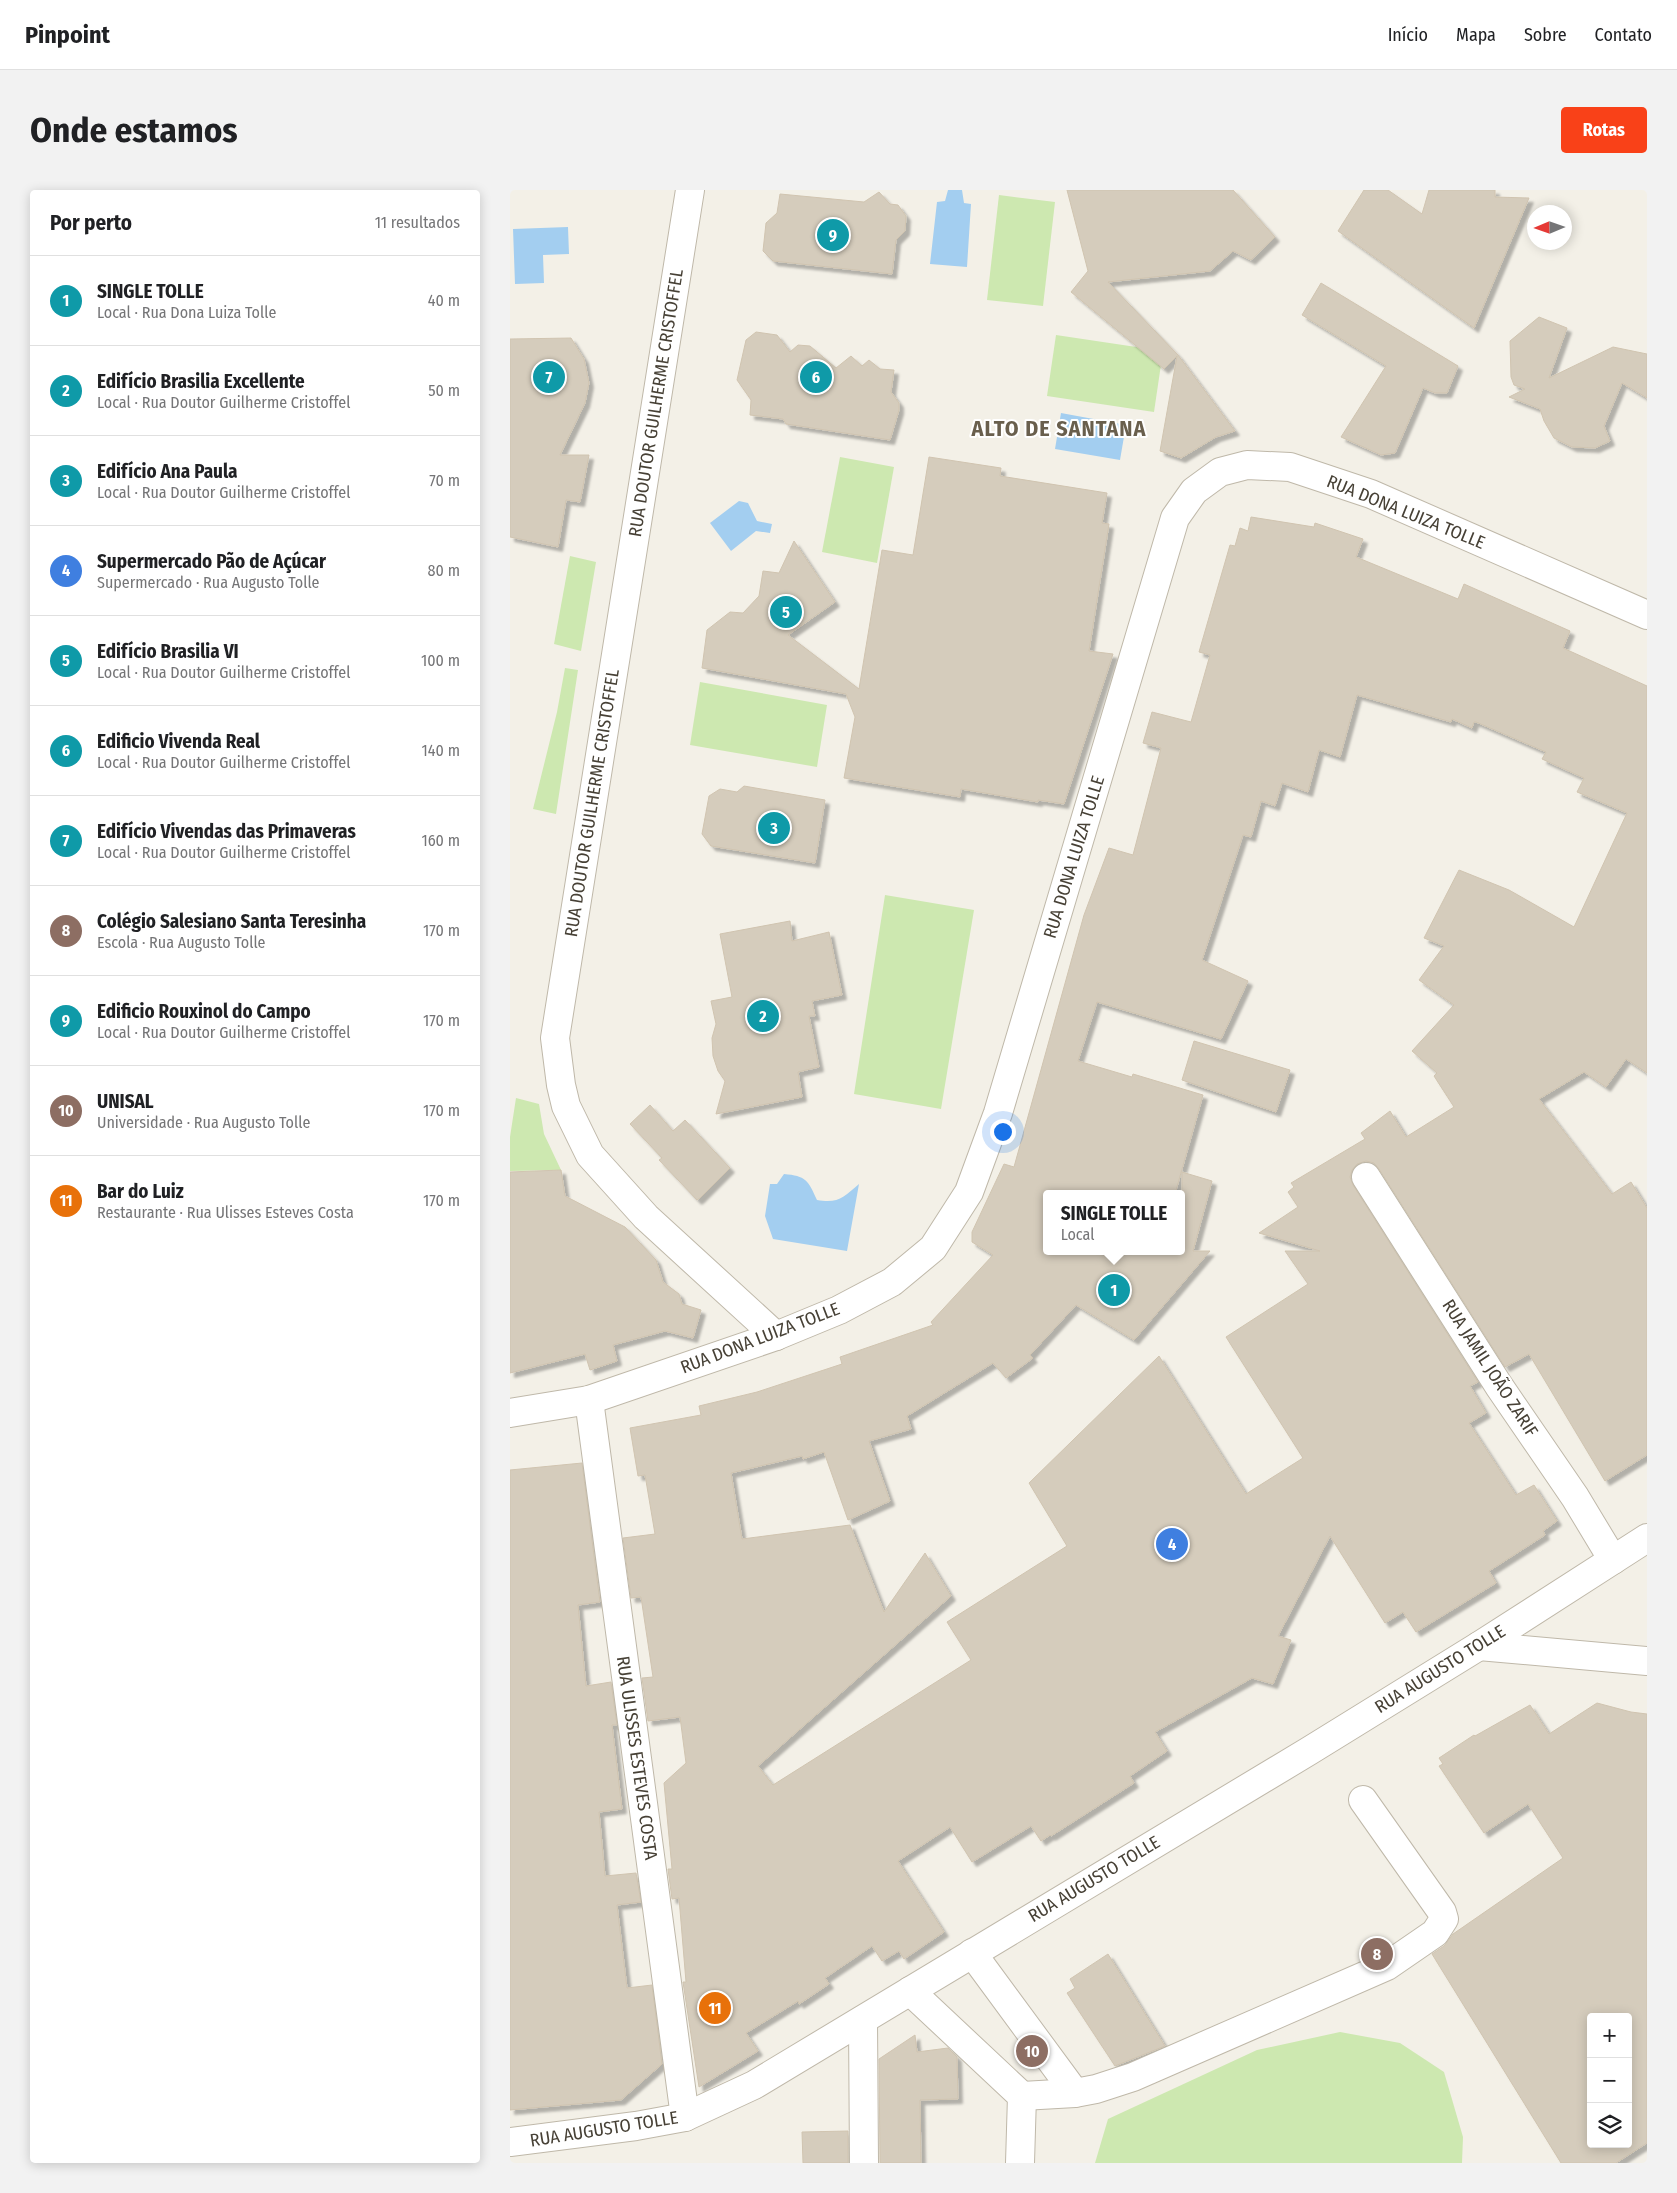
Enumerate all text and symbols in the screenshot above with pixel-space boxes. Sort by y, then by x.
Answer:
text: Pinpoint [25,21,110,49]
text: Início [1388,24,1428,46]
text: Mapa [1456,24,1496,46]
text: Sobre [1524,24,1567,46]
text: Contato [1595,24,1652,46]
button: Rotas [1561,107,1647,153]
text: Onde estamos [30,109,238,151]
north arrow [1527,205,1572,250]
text: Por perto [50,210,132,236]
text: 11 resultados [375,213,460,232]
pin: 9 [817,216,849,254]
street label: RUA DOUTOR GUILHERME CRISTOFFEL [624,268,688,538]
text: SINGLE TOLLE [97,280,204,303]
text: 1 [63,291,69,310]
text: 40 m [428,291,460,310]
text: Local · Rua Dona Luiza Tolle [97,303,276,322]
pin: 7 [533,358,565,396]
pin: 6 [800,358,832,396]
text: Edifício Brasilia Excellente [97,370,305,393]
text: 2 [62,381,70,400]
text: 50 m [428,381,460,400]
text: Local · Rua Doutor Guilherme Cristoffel [97,393,350,412]
district label: ALTO DE SANTANA [971,415,1146,442]
text: Edifício Ana Paula [97,460,237,483]
street label: RUA DONA LUIZA TOLLE [1324,470,1488,554]
text: 3 [62,471,70,490]
text: 70 m [429,471,460,490]
text: Local · Rua Doutor Guilherme Cristoffel [97,483,350,502]
text: Supermercado Pão de Açúcar [97,550,326,573]
text: 4 [62,561,70,580]
text: 80 m [428,561,460,580]
text: Supermercado · Rua Augusto Tolle [97,573,320,592]
pin: 5 [770,593,802,631]
text: Edifício Brasilia VI [97,640,239,663]
text: 5 [62,651,70,670]
text: 100 m [421,651,460,670]
text: Local · Rua Doutor Guilherme Cristoffel [97,663,350,682]
street label: RUA DOUTOR GUILHERME CRISTOFFEL [560,668,624,938]
text: Edificio Vivenda Real [97,730,260,753]
text: 6 [62,741,70,760]
text: 140 m [422,741,460,760]
text: Local · Rua Doutor Guilherme Cristoffel [97,753,350,772]
street label: RUA DONA LUIZA TOLLE [1039,773,1109,941]
pin: 3 [758,809,790,847]
text: Edifício Vivendas das Primaveras [97,820,356,843]
text: 7 [63,831,69,850]
text: 160 m [421,831,460,850]
text: Local · Rua Doutor Guilherme Cristoffel [97,843,350,862]
text: Colégio Salesiano Santa Teresinha [97,910,366,933]
text: 8 [62,921,70,940]
text: 170 m [423,921,460,940]
text: Escola · Rua Augusto Tolle [97,933,266,952]
pin: 2 [747,997,779,1035]
text: Edificio Rouxinol do Campo [97,1000,311,1023]
text: 9 [62,1011,70,1030]
text: 170 m [423,1011,460,1030]
text: Local · Rua Doutor Guilherme Cristoffel [97,1023,350,1042]
text: UNISAL [97,1090,154,1113]
text: 10 [58,1101,74,1120]
text: 170 m [423,1101,460,1120]
text: Universidade · Rua Augusto Tolle [97,1113,310,1132]
your location [990,1119,1016,1145]
text: Bar do Luiz [97,1180,184,1203]
popup [1043,1190,1185,1255]
text: 11 [59,1191,73,1210]
text: 170 m [423,1191,460,1210]
text: SINGLE TOLLE [1061,1202,1167,1225]
text: Restaurante · Rua Ulisses Esteves Costa [97,1203,354,1222]
text: Local [1061,1225,1094,1244]
pin: 1 [1098,1271,1130,1309]
street label: RUA JAMIL JOÃO ZARIF [1437,1295,1543,1441]
street label: RUA DONA LUIZA TOLLE [677,1298,843,1378]
pin: 4 [1156,1525,1188,1563]
street label: RUA AUGUSTO TOLLE [1371,1620,1509,1718]
street label: RUA ULISSES ESTEVES COSTA [612,1655,662,1862]
street label: RUA AUGUSTO TOLLE [1024,1831,1164,1927]
pin: 8 [1361,1935,1393,1973]
pin: 11 [699,1989,731,2027]
map controls [1587,2013,1632,2148]
button: + [1587,2013,1632,2058]
pin: 10 [1016,2032,1048,2070]
button: − [1587,2058,1632,2103]
button: layers [1587,2103,1632,2148]
street label: RUA AUGUSTO TOLLE [528,2106,680,2152]

